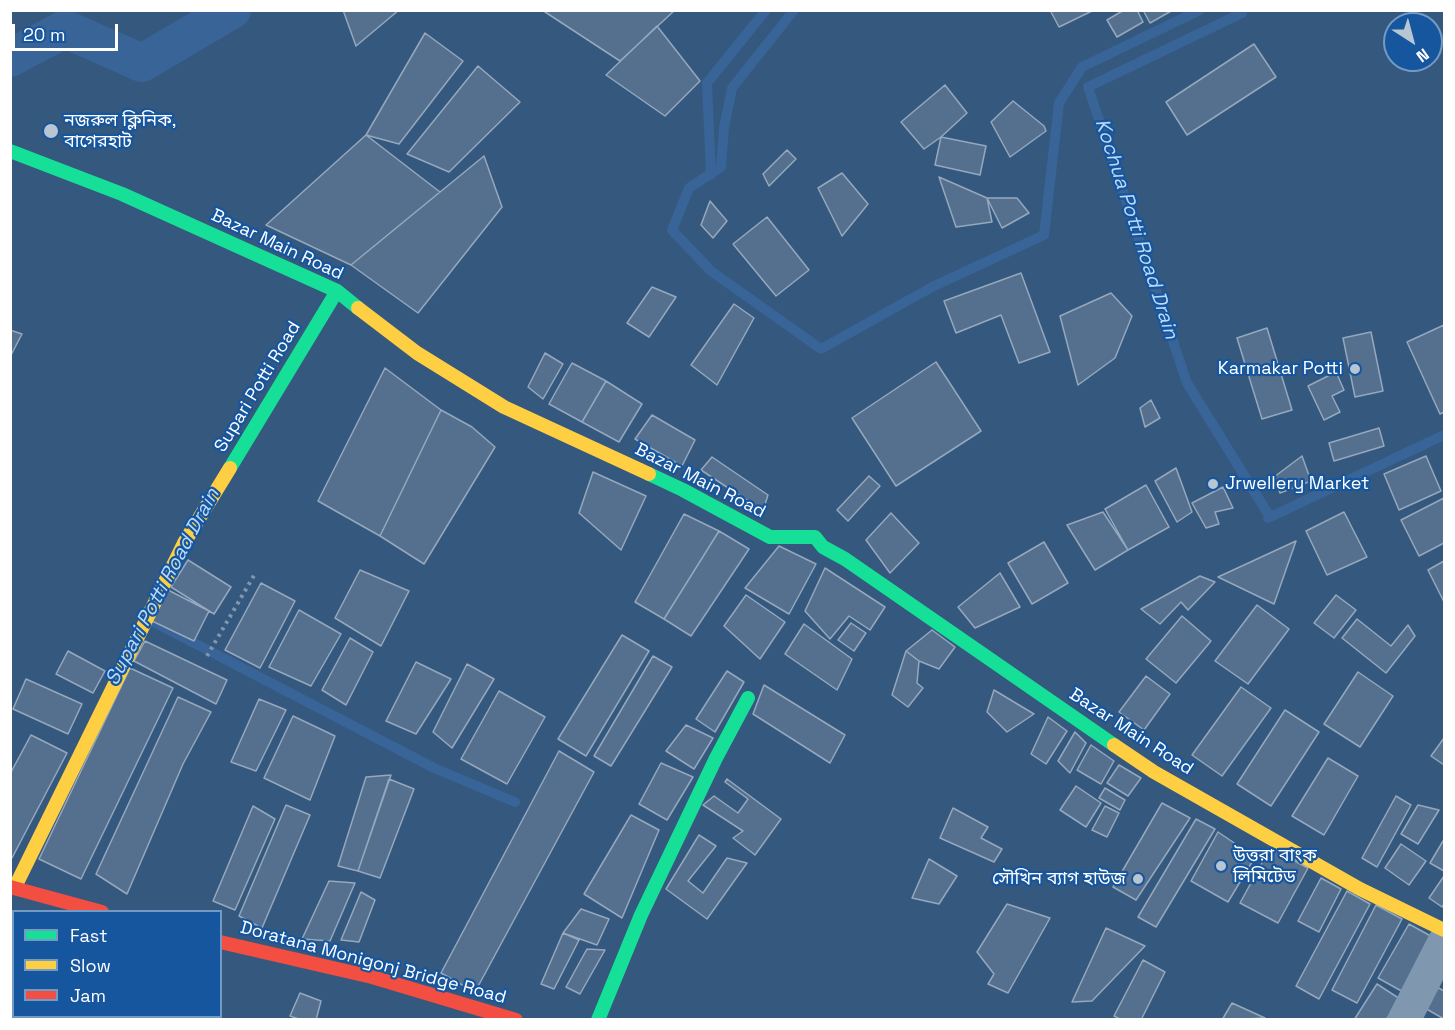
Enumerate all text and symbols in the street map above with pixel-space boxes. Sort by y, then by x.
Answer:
scale bar [15,12,122,50]
north arrow [1383,12,1443,72]
text: 20 m [23,23,66,46]
text: N [1412,44,1433,67]
place label: নজরুল ক্লিনিক, বাগেরহাট [64,110,176,152]
water label: Kochua Potti Road Drain [1089,116,1183,342]
marker: নজরুল ক্লিনিক, বাগেরহাট [42,122,60,140]
street label: Bazar Main Road [207,205,347,285]
street label: Supari Potti Road [210,318,306,456]
place label: Karmakar Potti [1218,358,1343,380]
marker: Karmakar Potti [1348,362,1362,376]
street label: Bazar Main Road [631,439,769,523]
place label: Jrwellery Market [1225,473,1369,495]
marker: Jrwellery Market [1206,477,1220,491]
water label: Supari Potti Road Drain [101,484,225,690]
street label: Bazar Main Road [1065,684,1197,780]
place label: উত্তরা বাংক লিমিটেড [1233,845,1317,888]
marker: উত্তরা বাংক লিমিটেড [1214,859,1228,873]
place label: সৌখিন ব্যাগ হাউজ [992,868,1126,890]
marker: সৌখিন ব্যাগ হাউজ [1131,872,1145,886]
legend [12,910,222,1018]
street label: Doratana Monigonj Bridge Road [238,917,508,1009]
text: Fast [70,924,107,947]
text: Slow [70,954,111,977]
text: Jam [70,984,106,1007]

